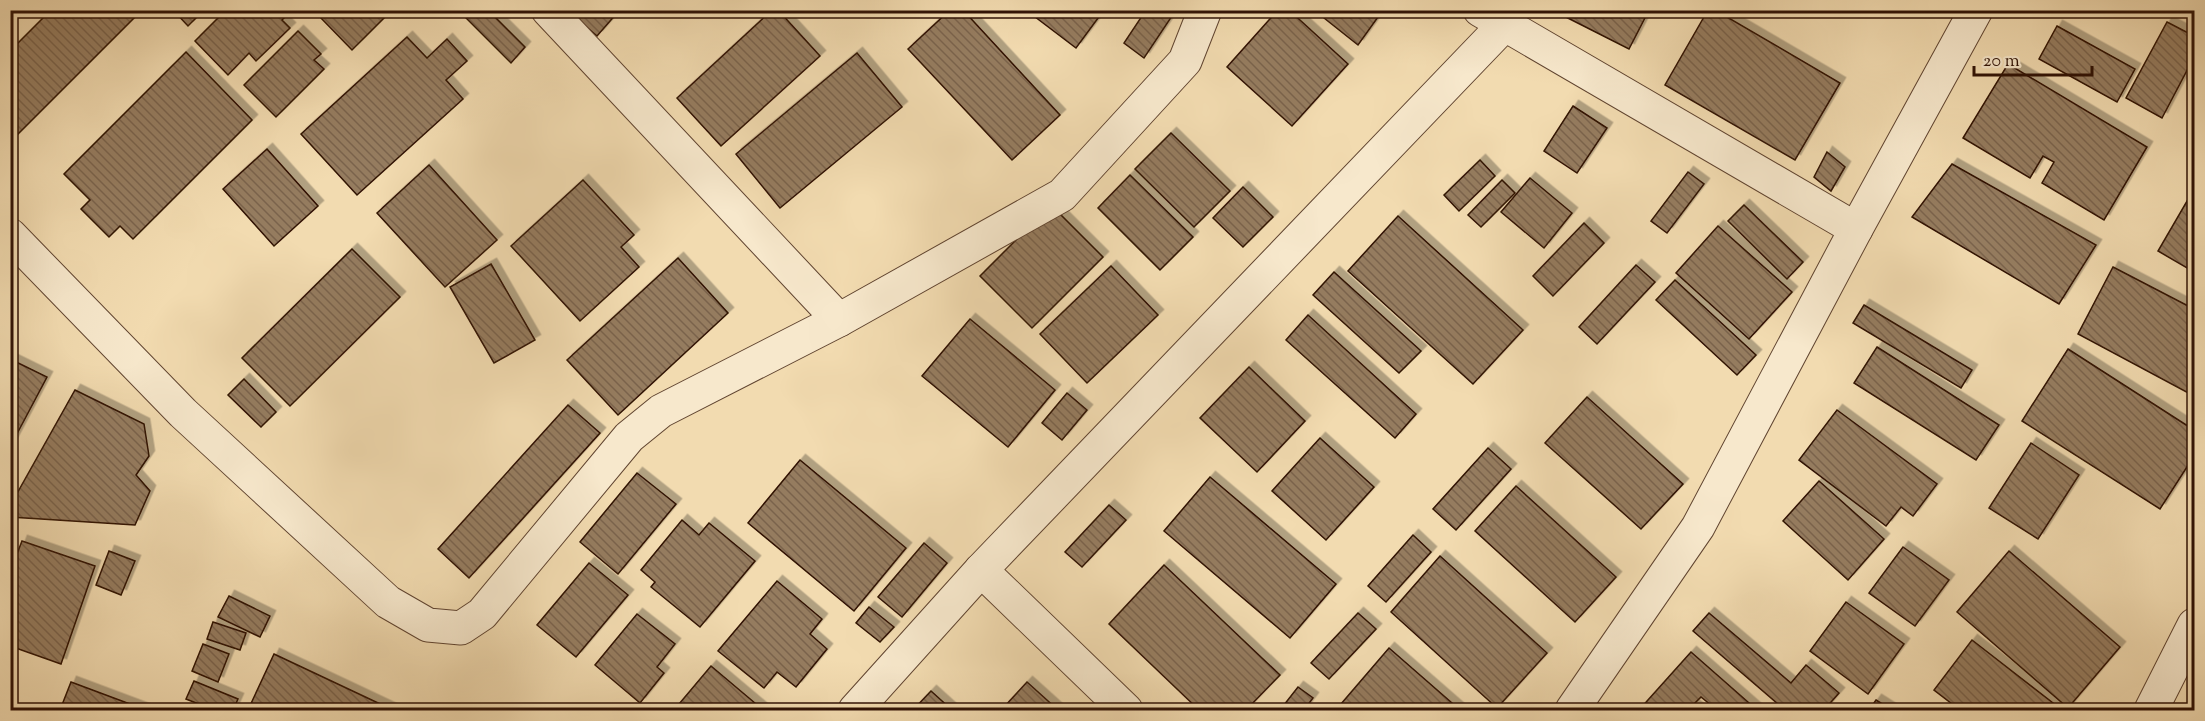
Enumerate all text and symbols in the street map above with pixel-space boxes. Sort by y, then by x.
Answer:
scale bar [1974,39,2092,77]
text: 20 m [1983,49,2020,75]

